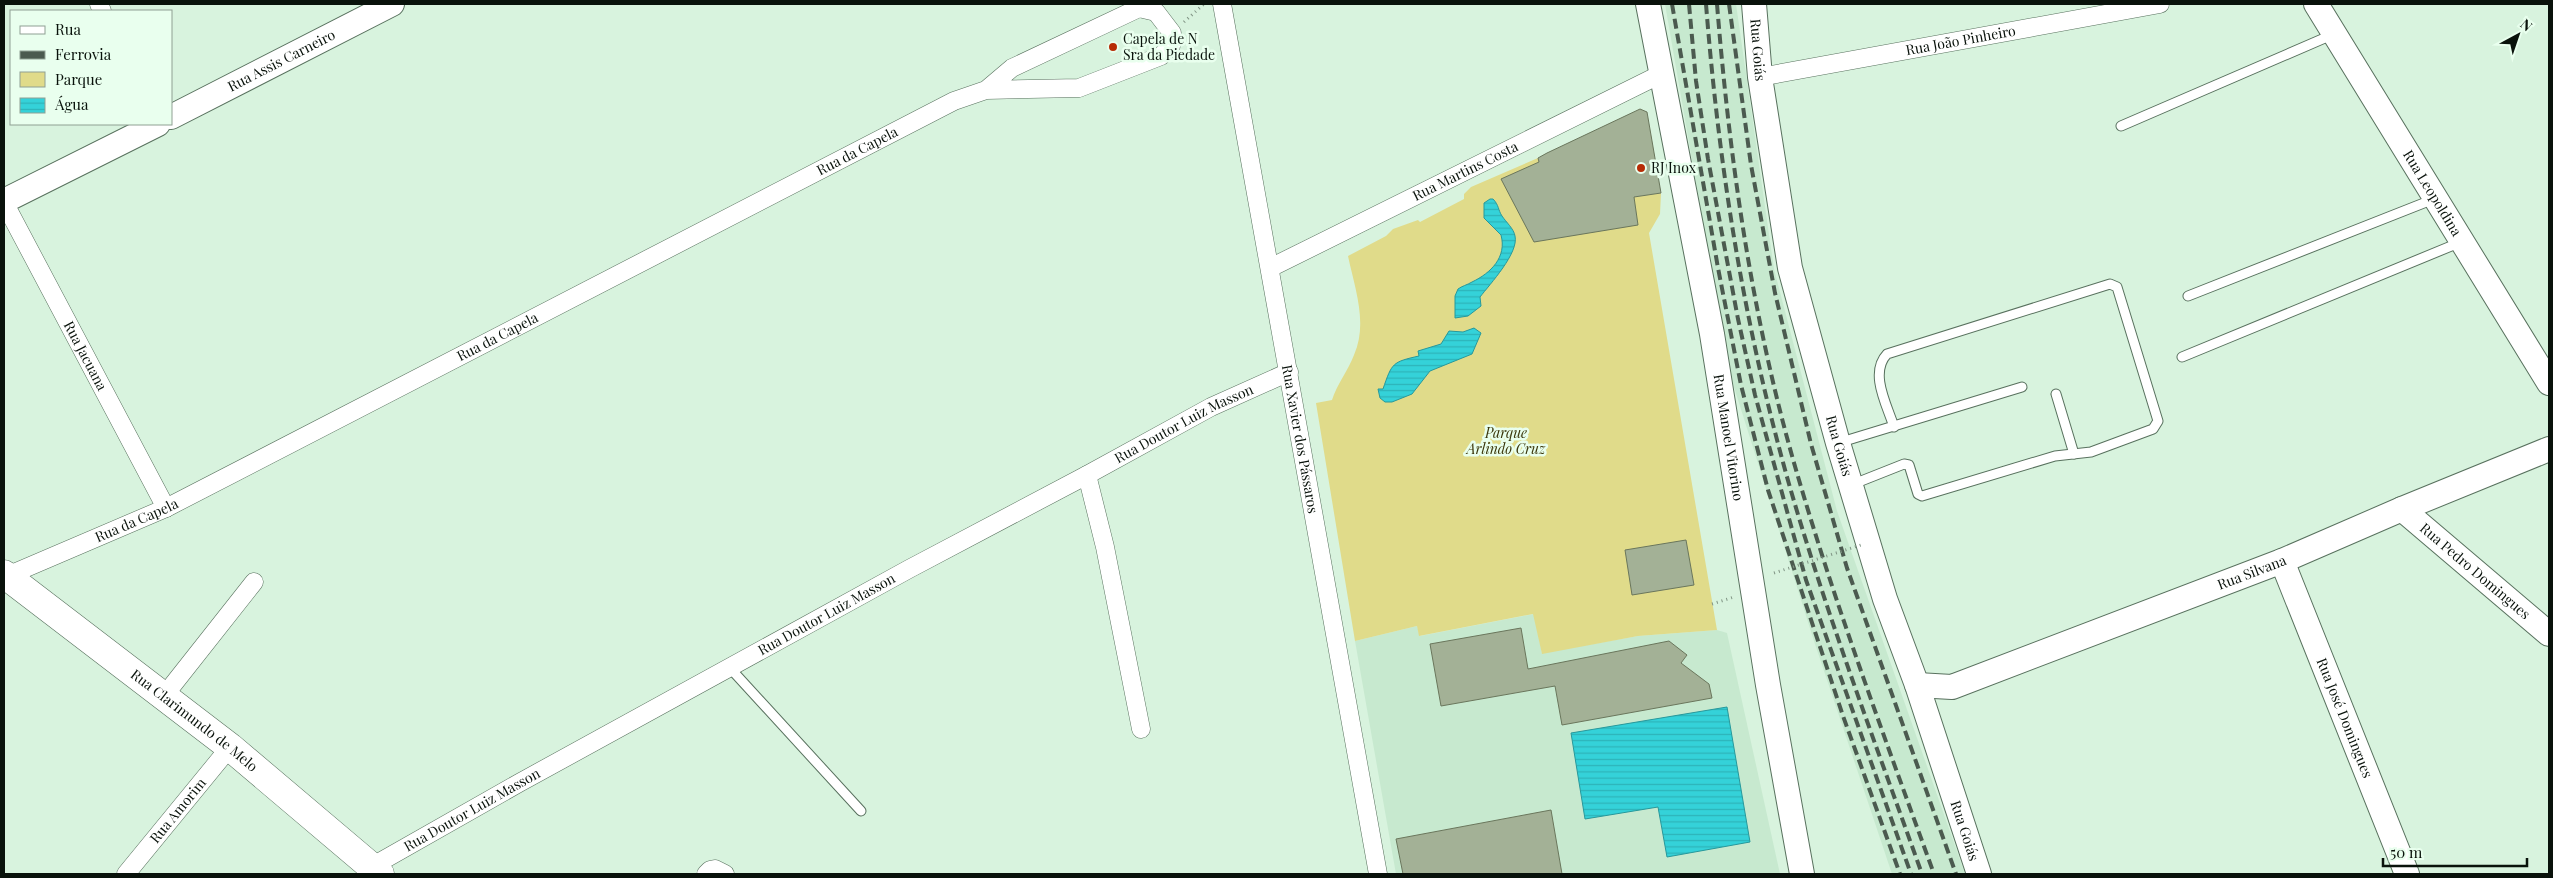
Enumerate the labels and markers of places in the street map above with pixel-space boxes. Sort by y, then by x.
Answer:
place label: Capela de N Sra da Piedade [1123,29,1215,64]
marker: Capela de N Sra da Piedade [1107,41,1119,53]
place label: RJ Inox [1651,158,1697,177]
marker: RJ Inox [1635,162,1647,174]

